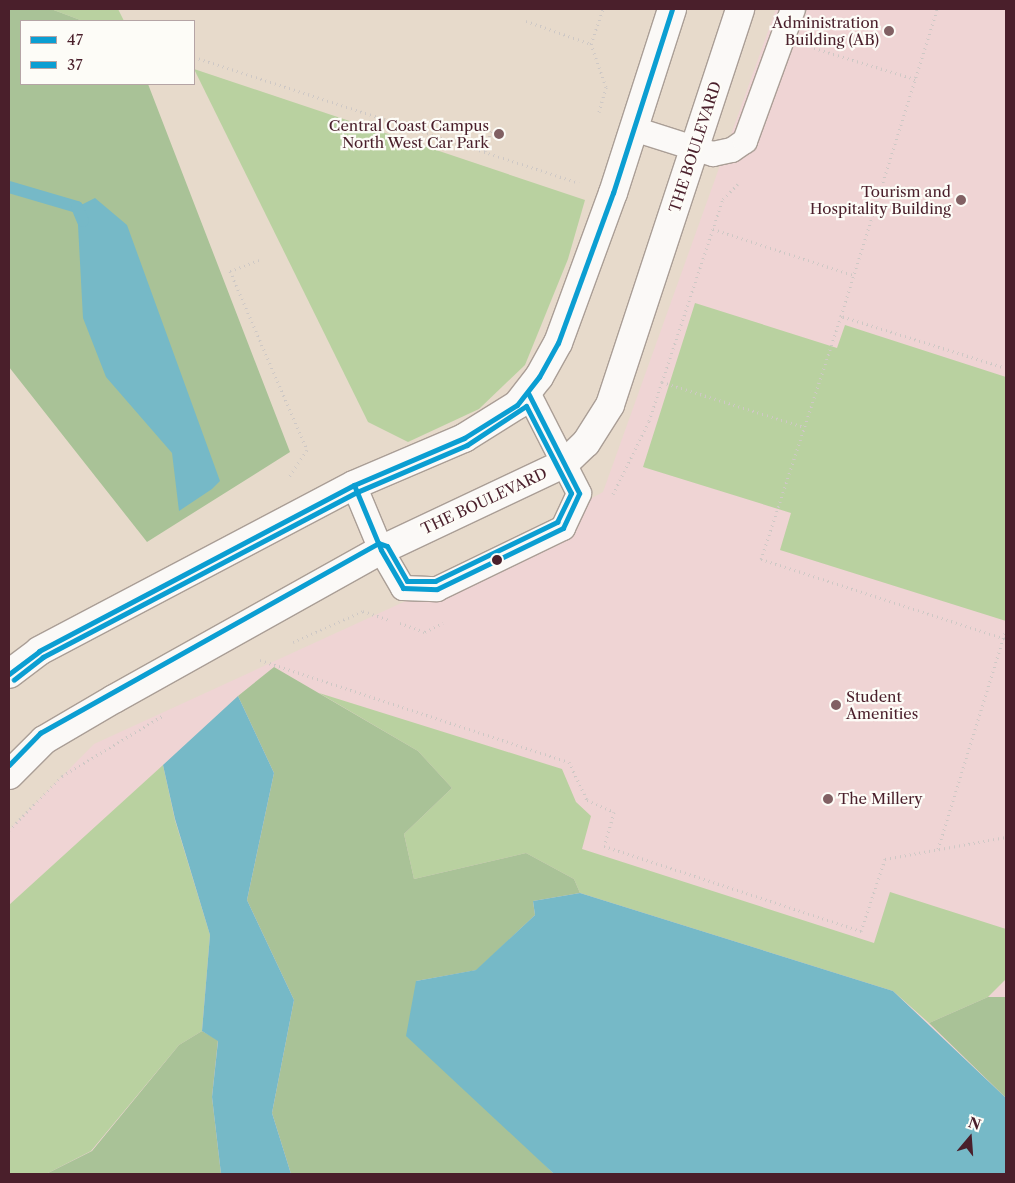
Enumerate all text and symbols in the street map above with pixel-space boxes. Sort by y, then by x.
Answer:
place label: Administration Building (AB) [772,13,879,48]
legend [20,20,195,85]
marker: Administration Building (AB) [883,25,895,37]
text: 47 [67,30,83,49]
text: 37 [67,55,83,74]
street label: THE BOULEVARD [665,79,725,215]
place label: Central Coast Campus North West Car Park [329,116,489,151]
marker: Central Coast Campus North West Car Park [493,128,505,140]
place label: Tourism and Hospitality Building [809,182,951,217]
marker: Tourism and Hospitality Building [955,194,967,206]
street label: THE BOULEVARD [418,464,550,538]
unlabelled marker [492,555,502,565]
place label: Student Amenities [846,687,918,722]
marker: Student Amenities [830,699,842,711]
place label: The Millery [838,790,923,808]
marker: The Millery [822,793,834,805]
north arrow [945,1113,995,1163]
text: N [966,1113,983,1134]

